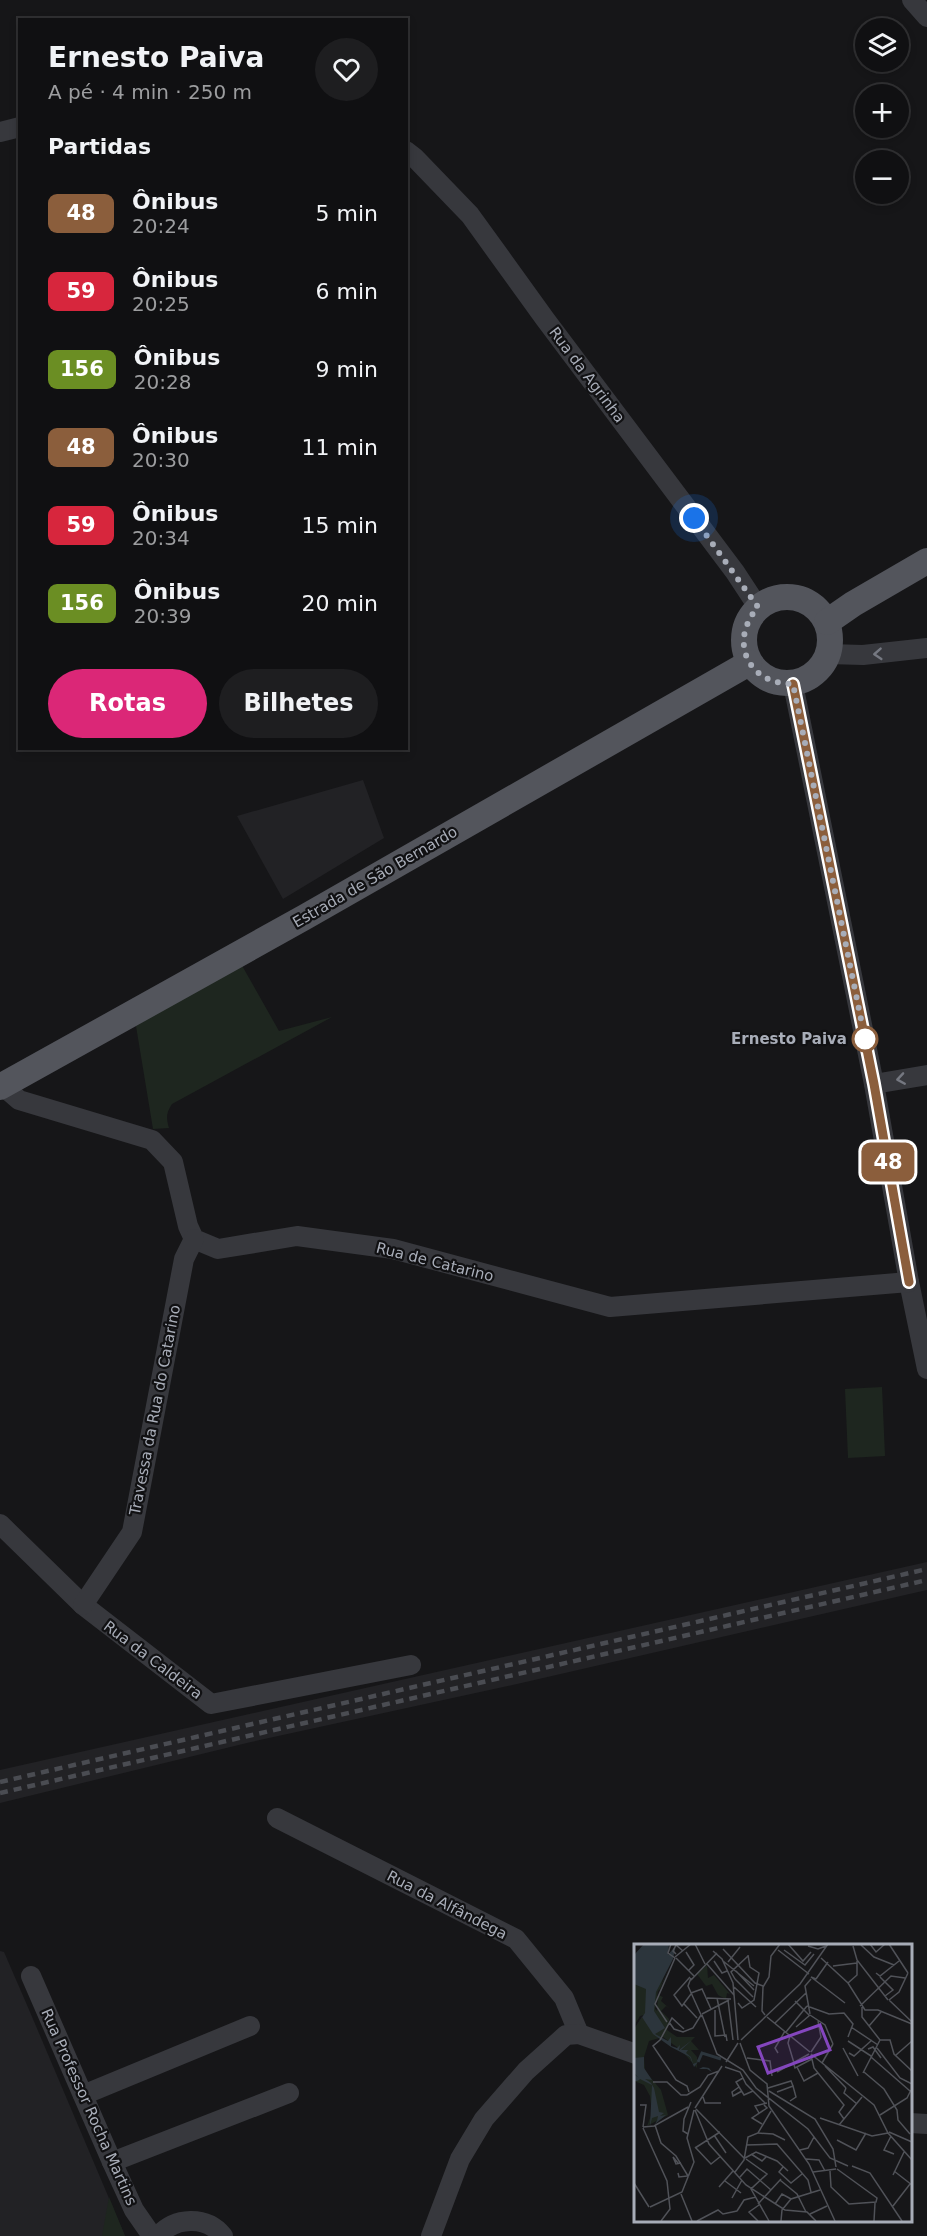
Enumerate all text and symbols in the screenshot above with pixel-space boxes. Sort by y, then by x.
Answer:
map controls [855,18,909,204]
button: layers [855,18,909,72]
button: heart [315,38,378,101]
text: Ernesto Paiva [48,41,264,74]
text: A pé · 4 min · 250 m [48,80,252,104]
button: + [855,84,909,138]
text: Partidas [48,134,151,159]
button: − [855,150,909,204]
text: Ônibus [132,189,218,214]
text: 48 [66,201,96,225]
text: 5 min [316,201,378,226]
text: 20:24 [132,214,190,238]
text: Ônibus [132,267,218,292]
text: 59 [66,279,96,303]
text: 6 min [316,279,378,304]
text: 20:25 [132,292,190,316]
street label: Rua da Agrinha [545,324,629,426]
text: Ônibus [134,345,220,370]
text: 156 [60,357,104,381]
text: 9 min [316,357,378,382]
text: 20:28 [134,370,191,394]
text: Ônibus [132,423,218,448]
text: 48 [66,435,96,459]
text: 11 min [302,435,378,460]
text: 20:30 [132,448,190,472]
text: Ônibus [132,501,218,526]
your location [679,503,709,533]
text: 59 [66,513,96,537]
text: 15 min [302,513,378,538]
text: 20:34 [132,526,190,550]
text: Ônibus [134,579,220,604]
text: 156 [60,591,104,615]
text: 20 min [302,591,378,616]
text: 20:39 [134,604,191,628]
one-way arrow [873,647,882,660]
button: Rotas [48,669,207,738]
button: Bilhetes [219,669,378,738]
street label: Estrada de São Bernardo [290,822,460,932]
marker: Ernesto Paiva [852,1026,878,1052]
place label: Ernesto Paiva [731,1030,847,1048]
one-way arrow [896,1073,905,1085]
line badge: 48 [861,1142,915,1182]
text: 48 [873,1150,903,1174]
street label: Rua de Catarino [374,1239,496,1285]
street label: Travessa da Rua do Catarino [126,1303,184,1518]
street label: Rua da Caldeira [100,1617,206,1703]
street label: Rua da Alfândega [384,1867,510,1943]
inset map [634,1944,912,2221]
street label: Rua Professor Rocha Martins [37,2006,141,2208]

